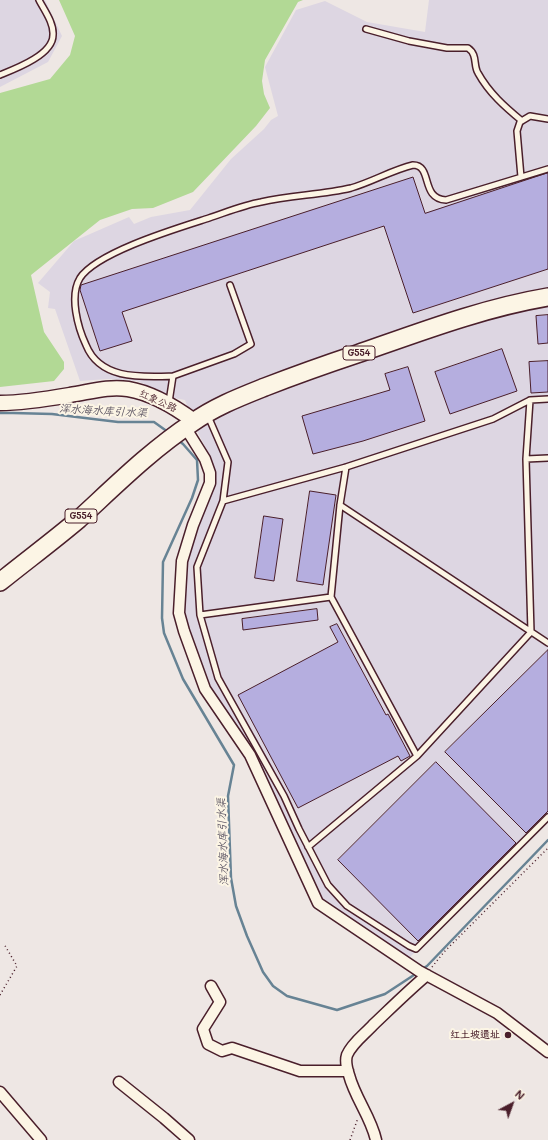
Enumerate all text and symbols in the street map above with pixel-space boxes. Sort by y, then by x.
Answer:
road number: G554 [343,346,375,360]
street label: 红象公路 [137,387,179,415]
water label: 浑水海水库引水渠 [59,402,147,420]
road number: G554 [65,509,97,523]
water label: 浑水海水库引水渠 [215,798,231,886]
place label: 红土坡遗址 [450,1029,500,1041]
marker: 红土坡遗址 [503,1030,513,1040]
north arrow [492,1084,532,1124]
text: N [512,1086,528,1103]

